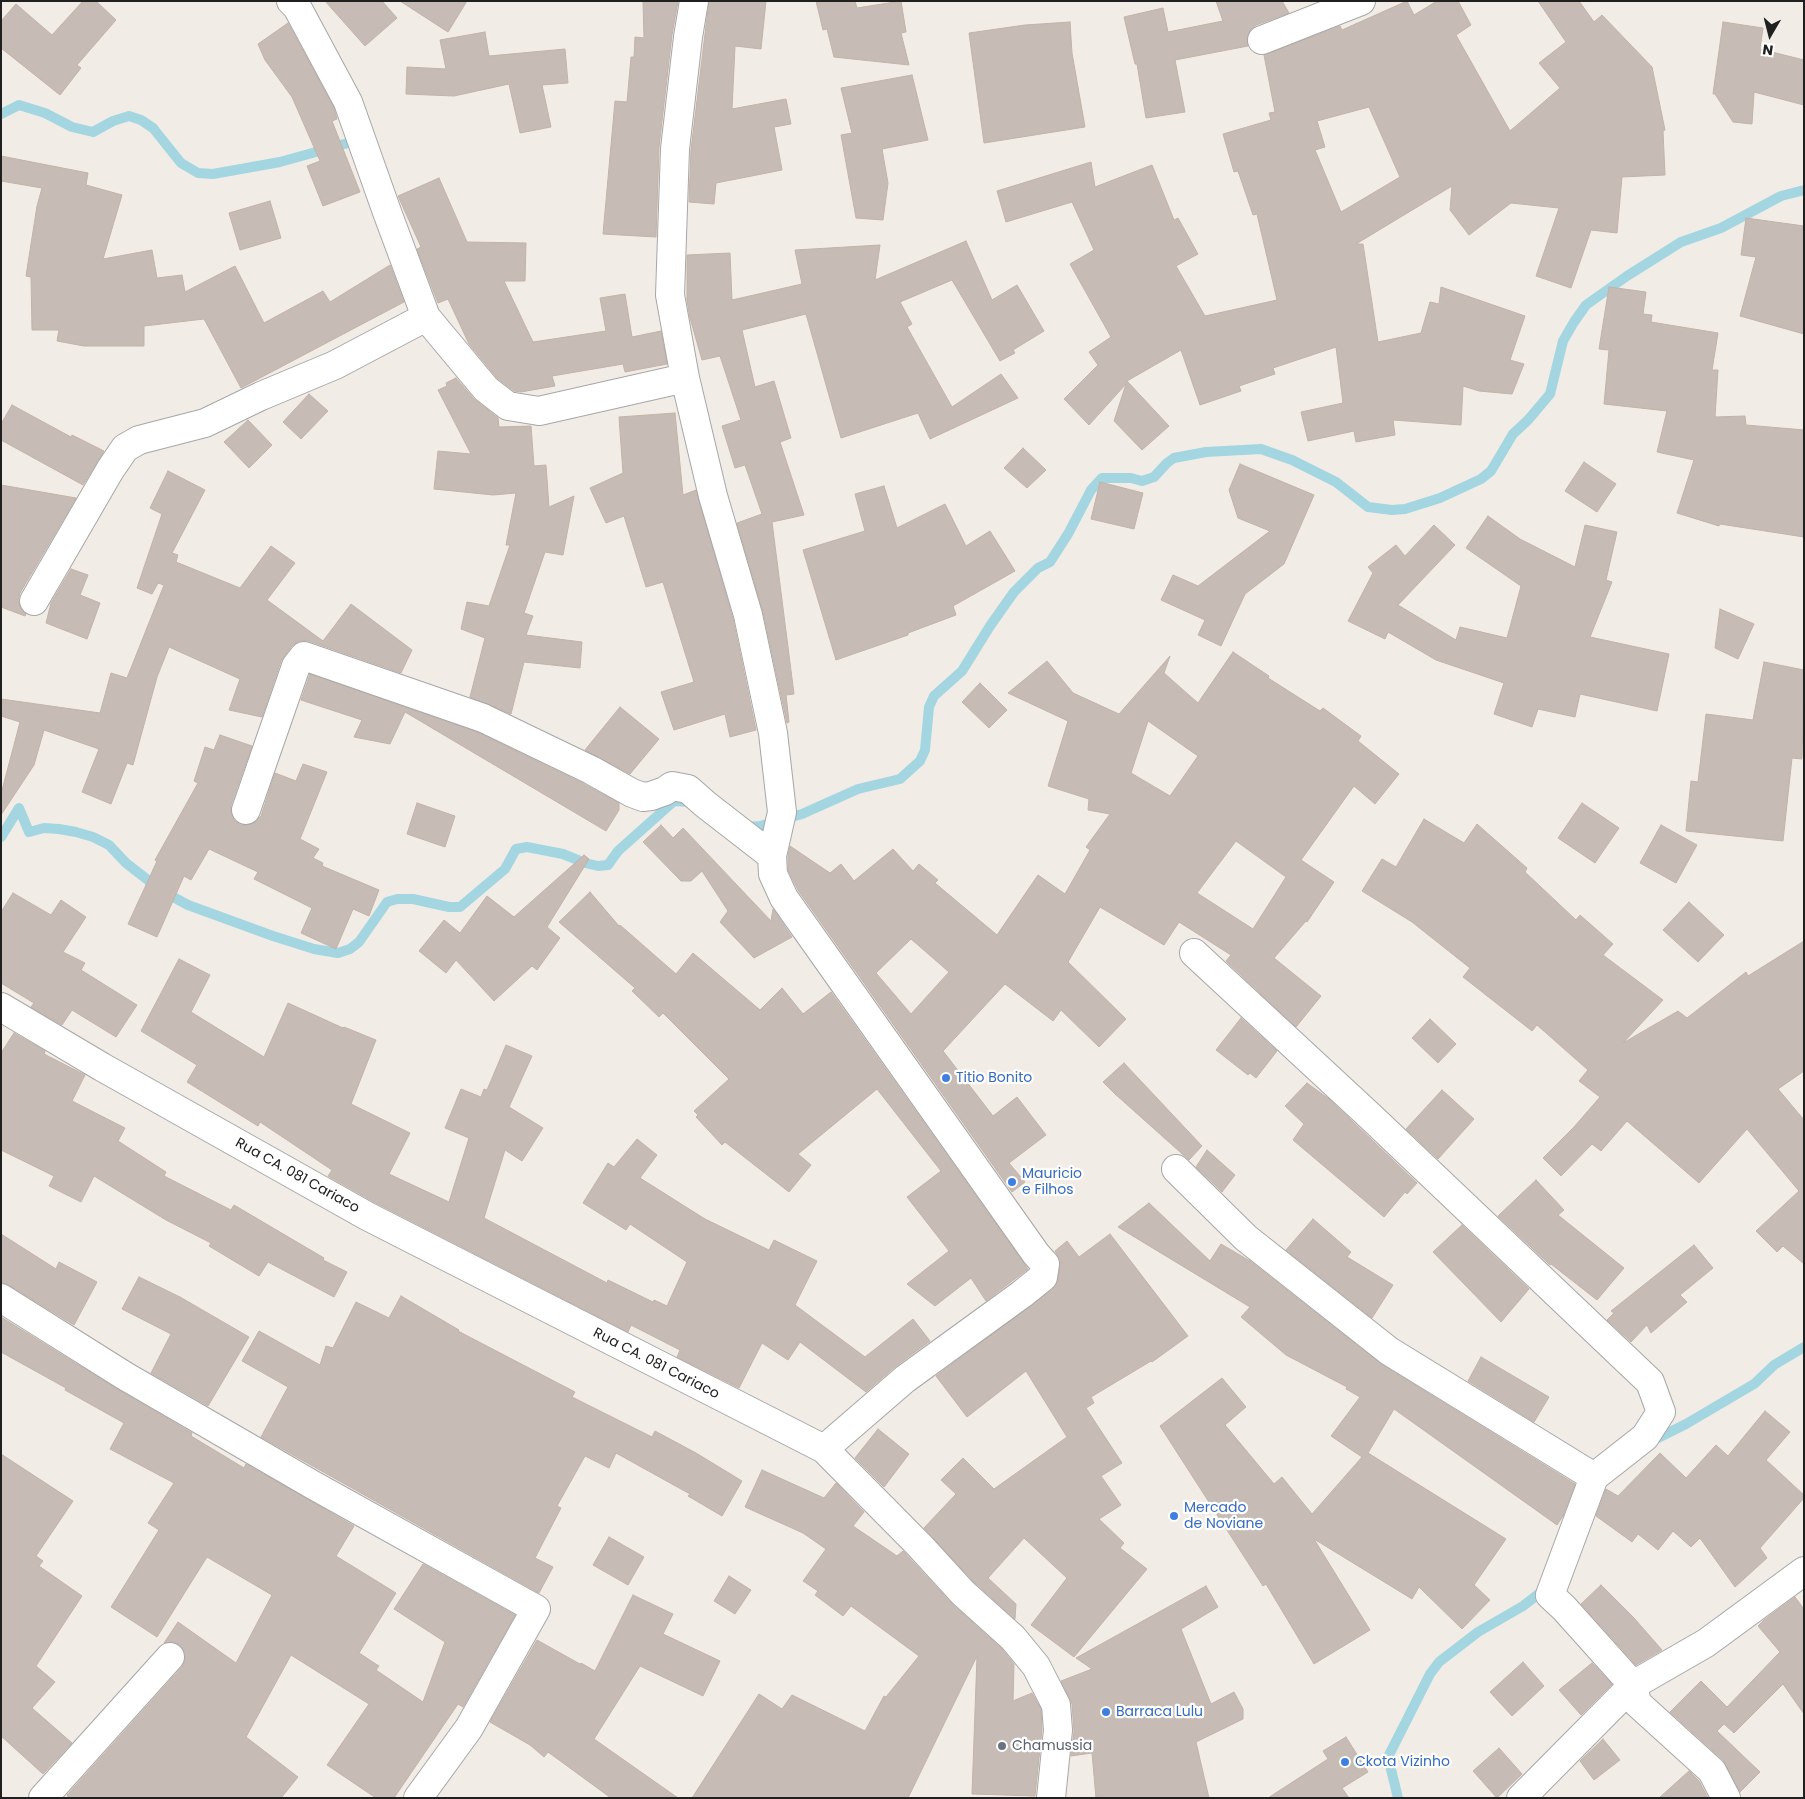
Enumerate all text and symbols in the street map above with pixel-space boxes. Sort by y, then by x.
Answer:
north arrow [1745,10,1795,60]
text: N [1761,39,1775,60]
place label: Titio Bonito [956,1070,1032,1086]
marker: Titio Bonito [940,1072,952,1084]
street label: Rua CA. 081 Cariaco [232,1135,362,1217]
place label: Mauricio e Filhos [1022,1166,1082,1198]
marker: Mauricio e Filhos [1006,1176,1018,1188]
street label: Rua CA. 081 Cariaco [590,1325,722,1403]
place label: Mercado de Noviane [1184,1500,1263,1532]
marker: Mercado de Noviane [1168,1510,1180,1522]
place label: Barraca Lulu [1116,1704,1203,1720]
marker: Barraca Lulu [1100,1706,1112,1718]
place label: Chamussia [1012,1738,1092,1754]
marker: Chamussia [996,1740,1008,1752]
place label: Ckota Vizinho [1355,1754,1450,1770]
marker: Ckota Vizinho [1339,1756,1351,1768]

